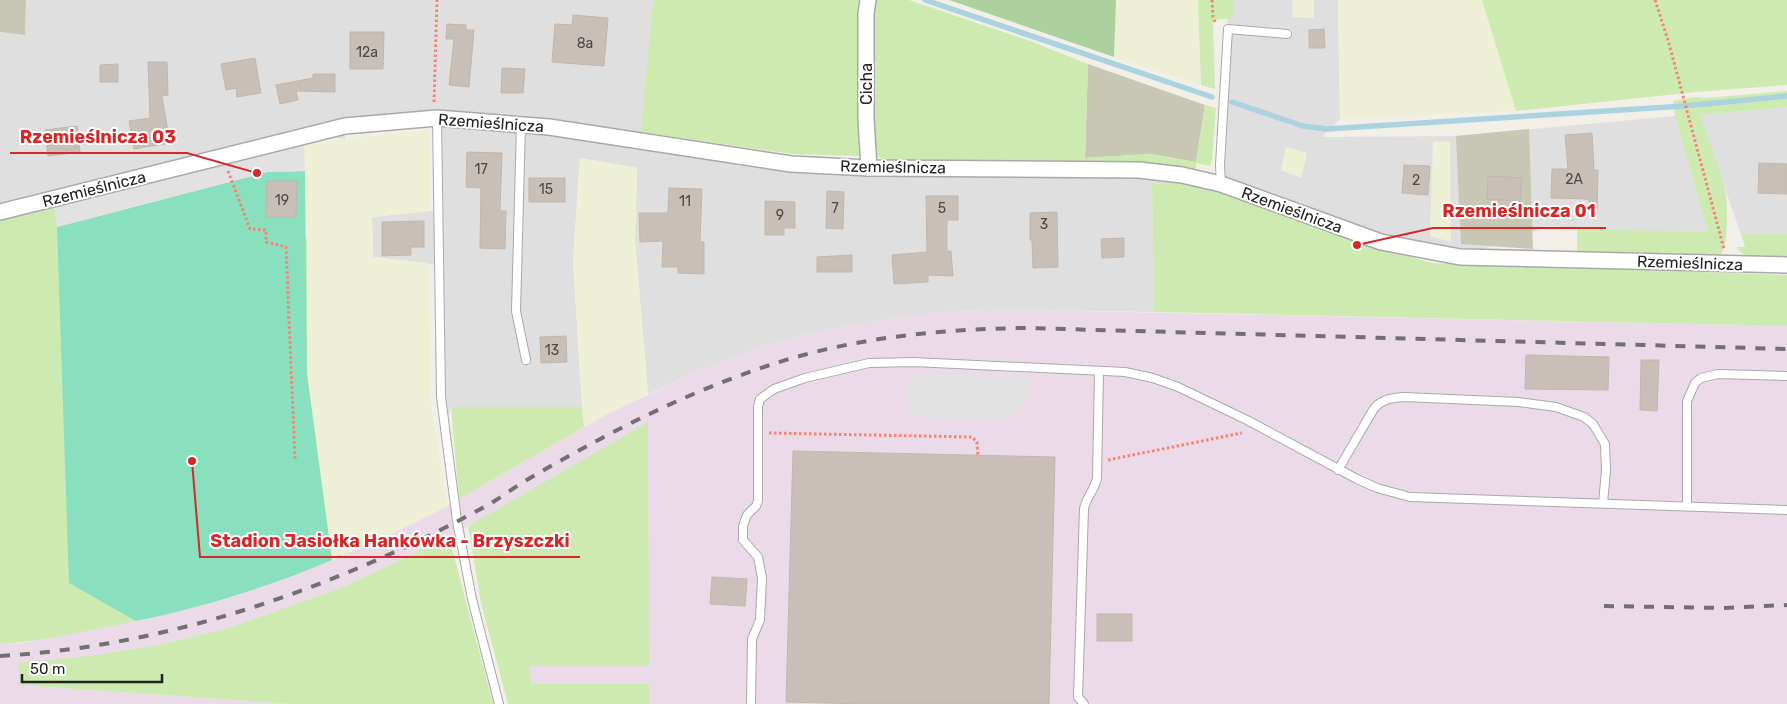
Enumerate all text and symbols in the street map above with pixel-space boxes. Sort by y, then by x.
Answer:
house number: 8a [577,35,593,52]
house number: 12a [356,44,378,61]
street label: Cicha [857,63,876,105]
street label: Rzemieślnicza [437,110,545,136]
callout: Rzemieślnicza 03 [10,120,187,153]
text: Rzemieślnicza 03 [20,126,176,148]
street label: Rzemieślnicza [840,157,946,177]
house number: 17 [474,161,488,178]
street label: Rzemieślnicza [40,167,148,211]
house number: 2A [1565,171,1583,188]
house number: 2 [1412,172,1420,189]
house number: 15 [539,181,553,198]
street label: Rzemieślnicza [1239,183,1345,237]
house number: 19 [275,192,289,209]
house number: 11 [679,193,691,210]
callout: Rzemieślnicza 01 [1433,195,1606,228]
house number: 7 [831,200,839,217]
house number: 5 [938,200,946,217]
text: Rzemieślnicza 01 [1442,200,1596,222]
house number: 9 [776,207,784,224]
house number: 3 [1040,216,1048,233]
street label: Rzemieślnicza [1637,252,1743,274]
house number: 13 [545,342,559,359]
callout: Stadion Jasiołka Hankówka - Brzyszczki [200,524,580,557]
text: Stadion Jasiołka Hankówka - Brzyszczki [210,530,570,552]
scale bar [22,652,162,684]
text: 50 m [30,660,65,678]

